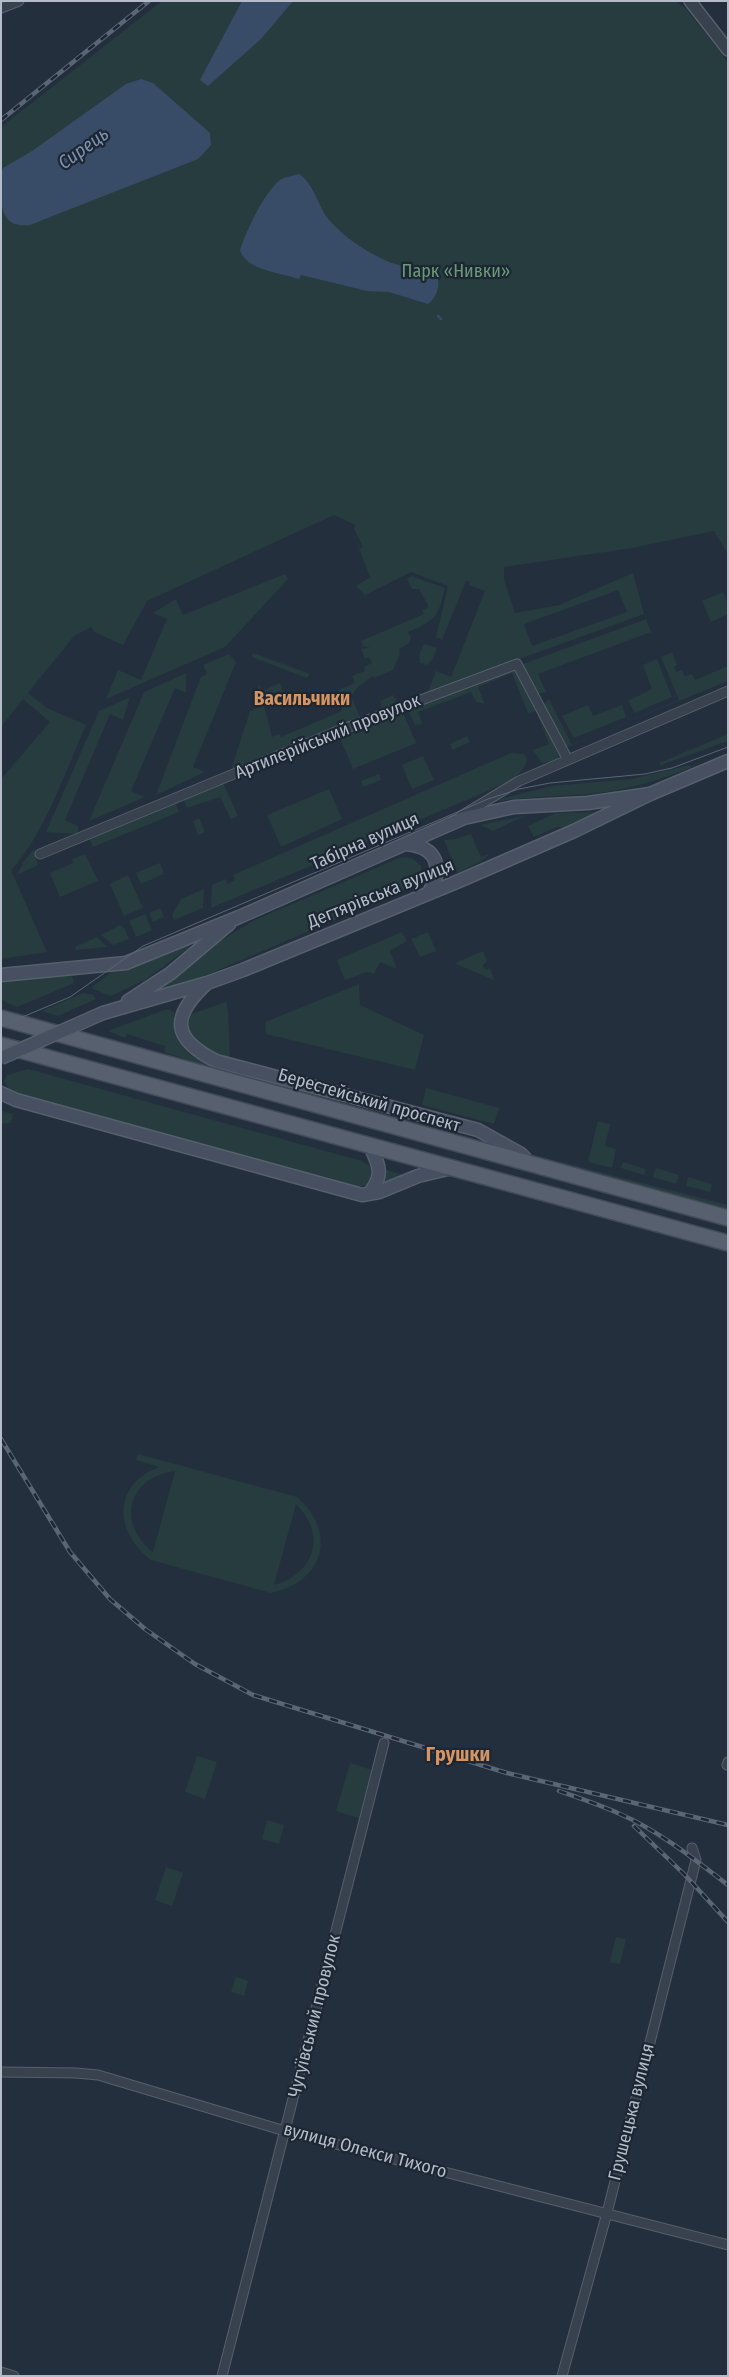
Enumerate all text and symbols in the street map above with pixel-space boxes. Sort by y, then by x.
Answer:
water label: Сирець [54,123,114,175]
park label: Парк «Нивки» [402,261,510,283]
district label: Васильчики [254,689,350,711]
street label: Артилерійський провулок [232,690,424,784]
street label: Табірна вулиця [307,808,423,876]
street label: Дегтярівська вулиця [305,855,457,933]
street label: Берестейський проспект [275,1065,463,1137]
district label: Грушки [426,1743,490,1767]
street label: Чугуївський провулок [284,1932,346,2100]
street label: Грушецька вулиця [605,2041,659,2183]
street label: вулиця Олекси Тихого [281,2119,449,2183]

